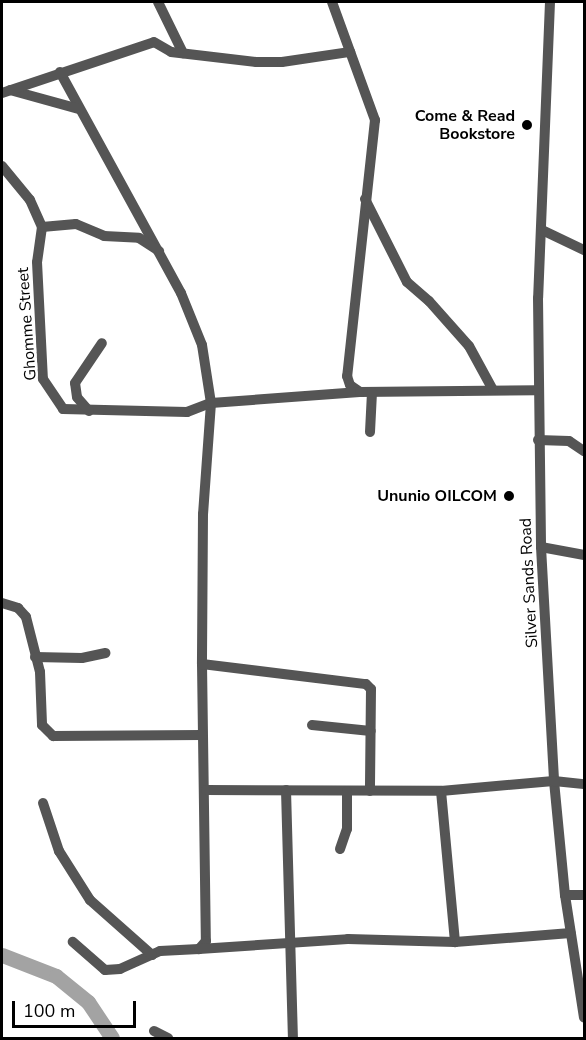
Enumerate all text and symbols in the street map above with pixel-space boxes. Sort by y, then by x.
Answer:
place label: Come & Read Bookstore [415,106,515,144]
marker: Come & Read Bookstore [520,118,534,132]
street label: Ghomme Street [13,267,41,381]
place label: Ununio OILCOM [377,486,497,506]
marker: Ununio OILCOM [502,489,516,503]
street label: Silver Sands Road [516,517,542,649]
scale bar [15,989,140,1027]
text: 100 m [23,999,75,1023]

